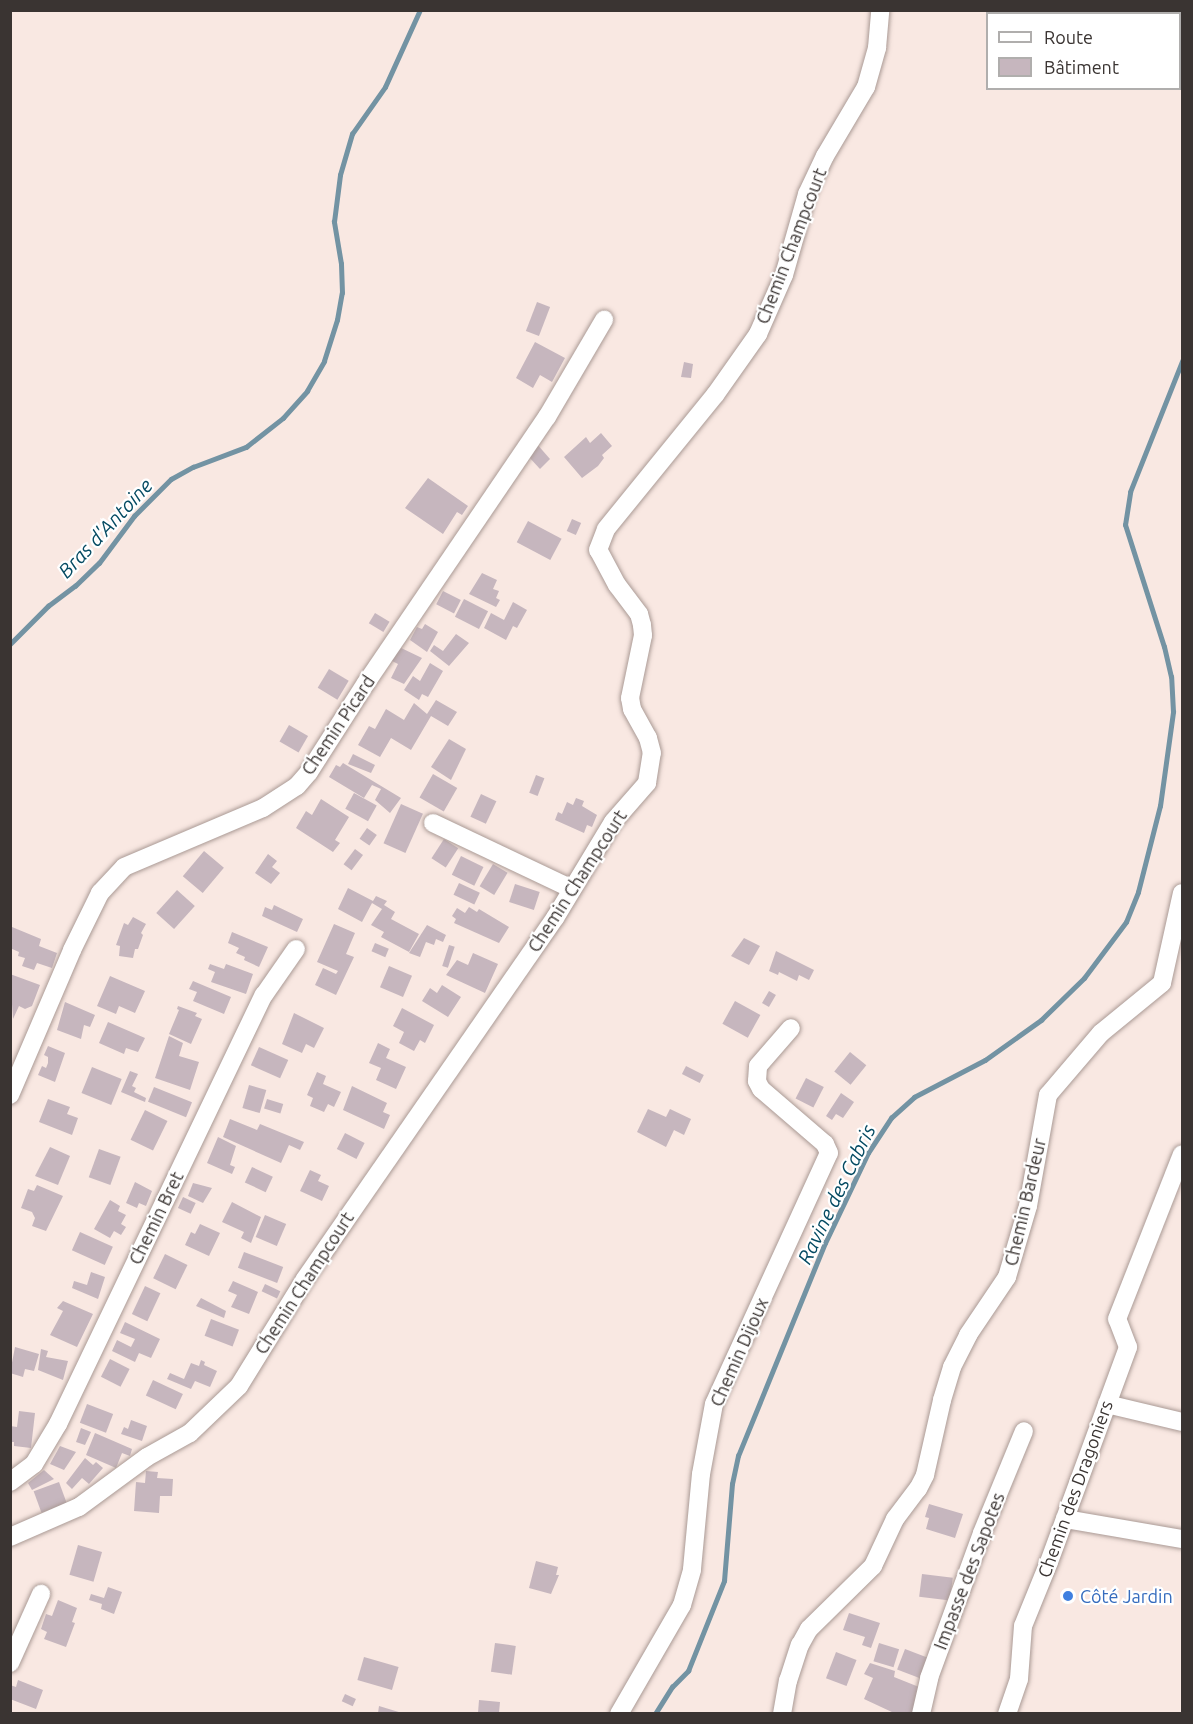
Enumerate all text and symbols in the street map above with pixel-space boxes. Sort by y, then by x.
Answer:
legend [986,12,1181,90]
text: Route [1044,27,1093,47]
text: Bâtiment [1044,57,1119,77]
street label: Chemin Champcourt [751,165,831,327]
water label: Bras d'Antoine [53,473,157,583]
street label: Chemin Picard [297,671,379,779]
street label: Chemin Champcourt [523,806,631,956]
water label: Ravine des Cabris [792,1120,880,1268]
street label: Chemin Bardeur [1000,1136,1050,1268]
street label: Chemin Bret [124,1168,188,1268]
street label: Chemin Champcourt [250,1208,358,1358]
street label: Chemin Dijoux [705,1294,773,1410]
street label: Chemin des Dragoniers [1033,1398,1117,1580]
street label: Impasse des Sapotes [929,1489,1009,1653]
place label: Côté Jardin [1080,1585,1173,1607]
marker: Côté Jardin [1061,1589,1075,1603]

